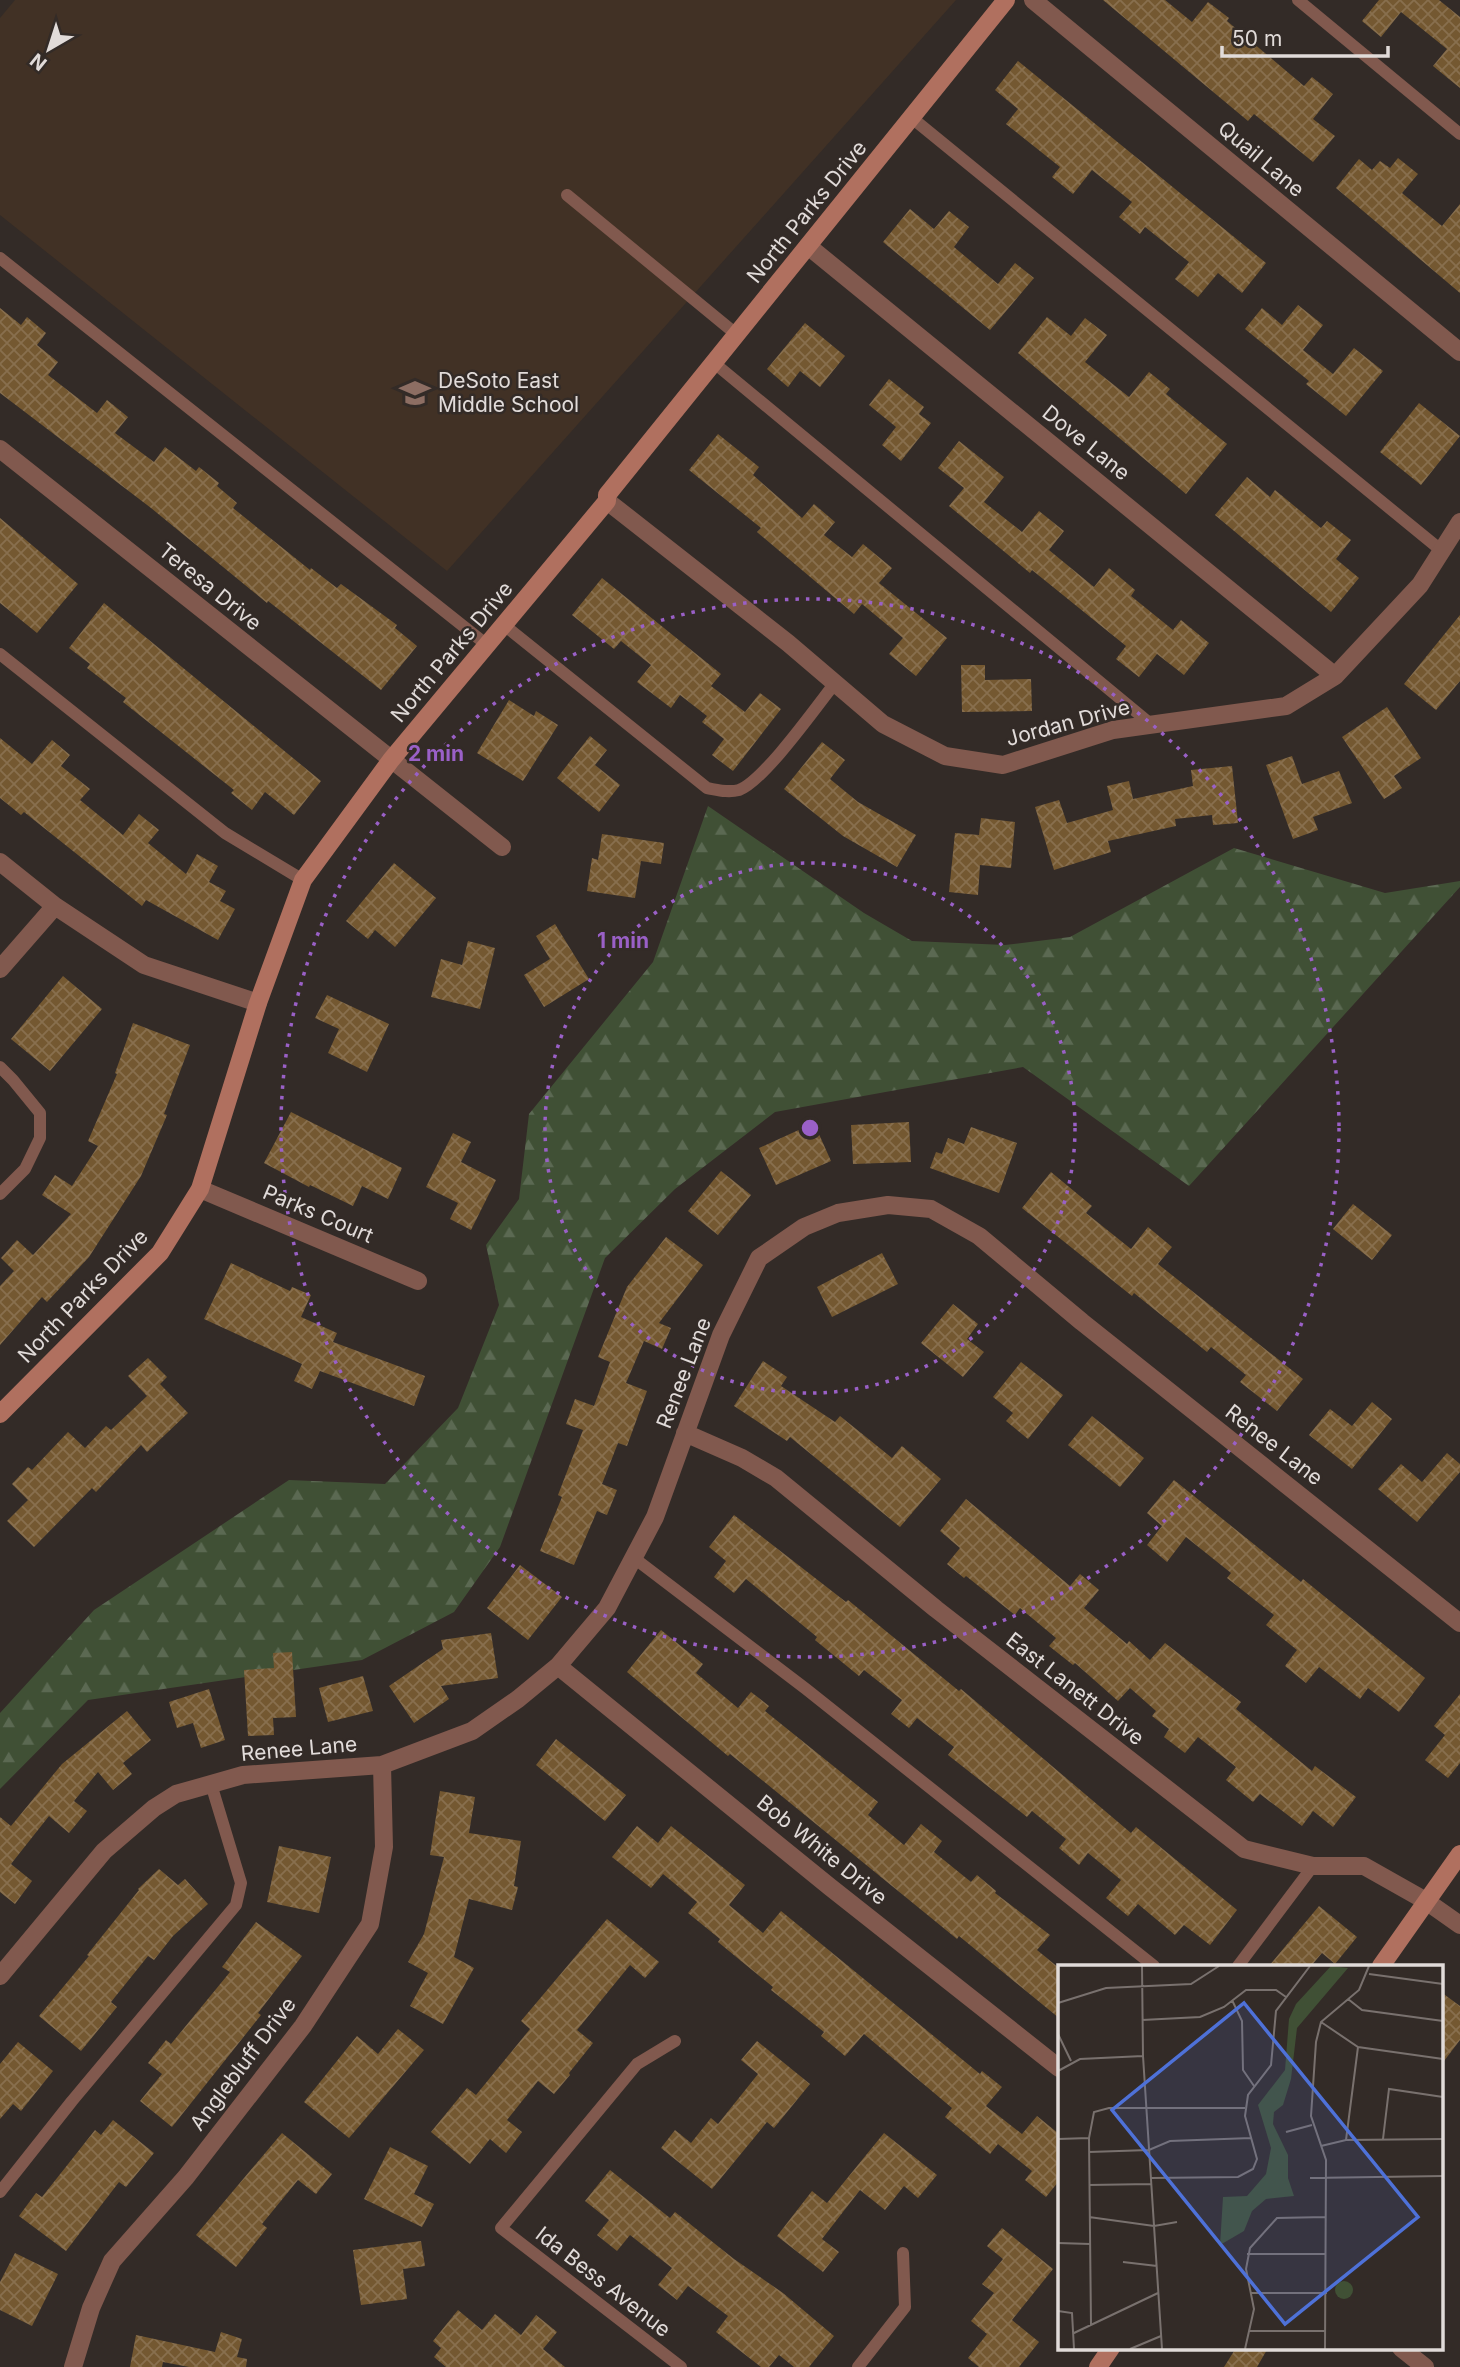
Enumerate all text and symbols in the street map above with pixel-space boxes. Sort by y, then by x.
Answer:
north arrow [14,14,84,84]
scale bar [1222,14,1388,58]
text: 50 m [1232,26,1282,51]
text: N [26,48,51,75]
street label: Quail Lane [1213,115,1309,202]
street label: North Parks Drive [742,135,872,288]
place label: DeSoto East Middle School [438,368,579,417]
school or university icon: DeSoto East Middle School [398,376,432,410]
street label: Dove Lane [1038,400,1135,485]
street label: Teresa Drive [154,538,267,636]
street label: North Parks Drive [386,576,518,727]
street label: Jordan Drive [1003,694,1133,751]
text: 2 min [408,741,464,766]
text: 1 min [597,928,649,953]
centre of rings [798,1116,822,1140]
street label: Parks Court [259,1179,377,1248]
street label: North Parks Drive [13,1224,153,1368]
street label: Renee Lane [651,1314,716,1432]
street label: Renee Lane [1221,1399,1328,1490]
street label: East Lanett Drive [1001,1627,1149,1750]
street label: Renee Lane [240,1731,358,1766]
street label: Bob White Drive [752,1789,892,1910]
inset map [1058,1965,1442,2350]
street label: Anglebluff Drive [184,1992,301,2135]
street label: Ida Bess Avenue [531,2221,676,2342]

